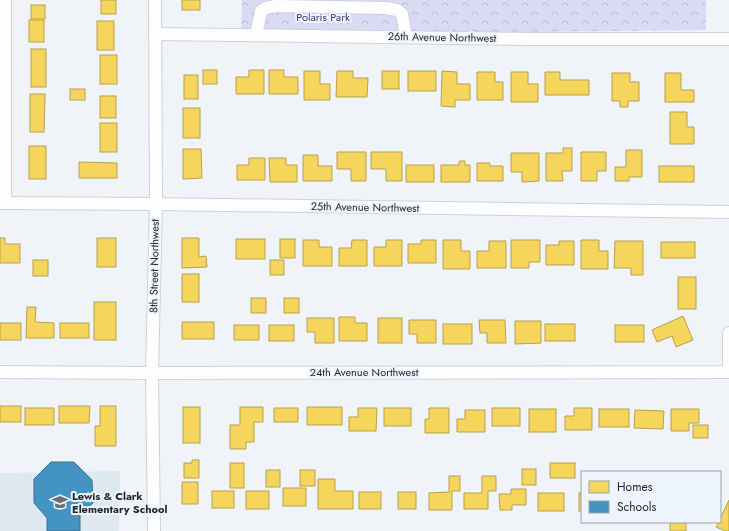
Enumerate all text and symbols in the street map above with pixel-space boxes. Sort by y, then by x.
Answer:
park label: Polaris Park [296,9,350,25]
street label: 26th Avenue Northwest [388,28,497,46]
street label: 25th Avenue Northwest [311,198,420,216]
street label: 8th Street Northwest [145,219,163,313]
street label: 24th Avenue Northwest [310,364,419,380]
legend [581,471,721,523]
text: Homes [617,478,653,496]
place label: Lewis & Clark Elementary School [72,488,167,517]
school or university icon: Lewis & Clark Elementary School [51,493,69,511]
text: Schools [617,498,656,516]

